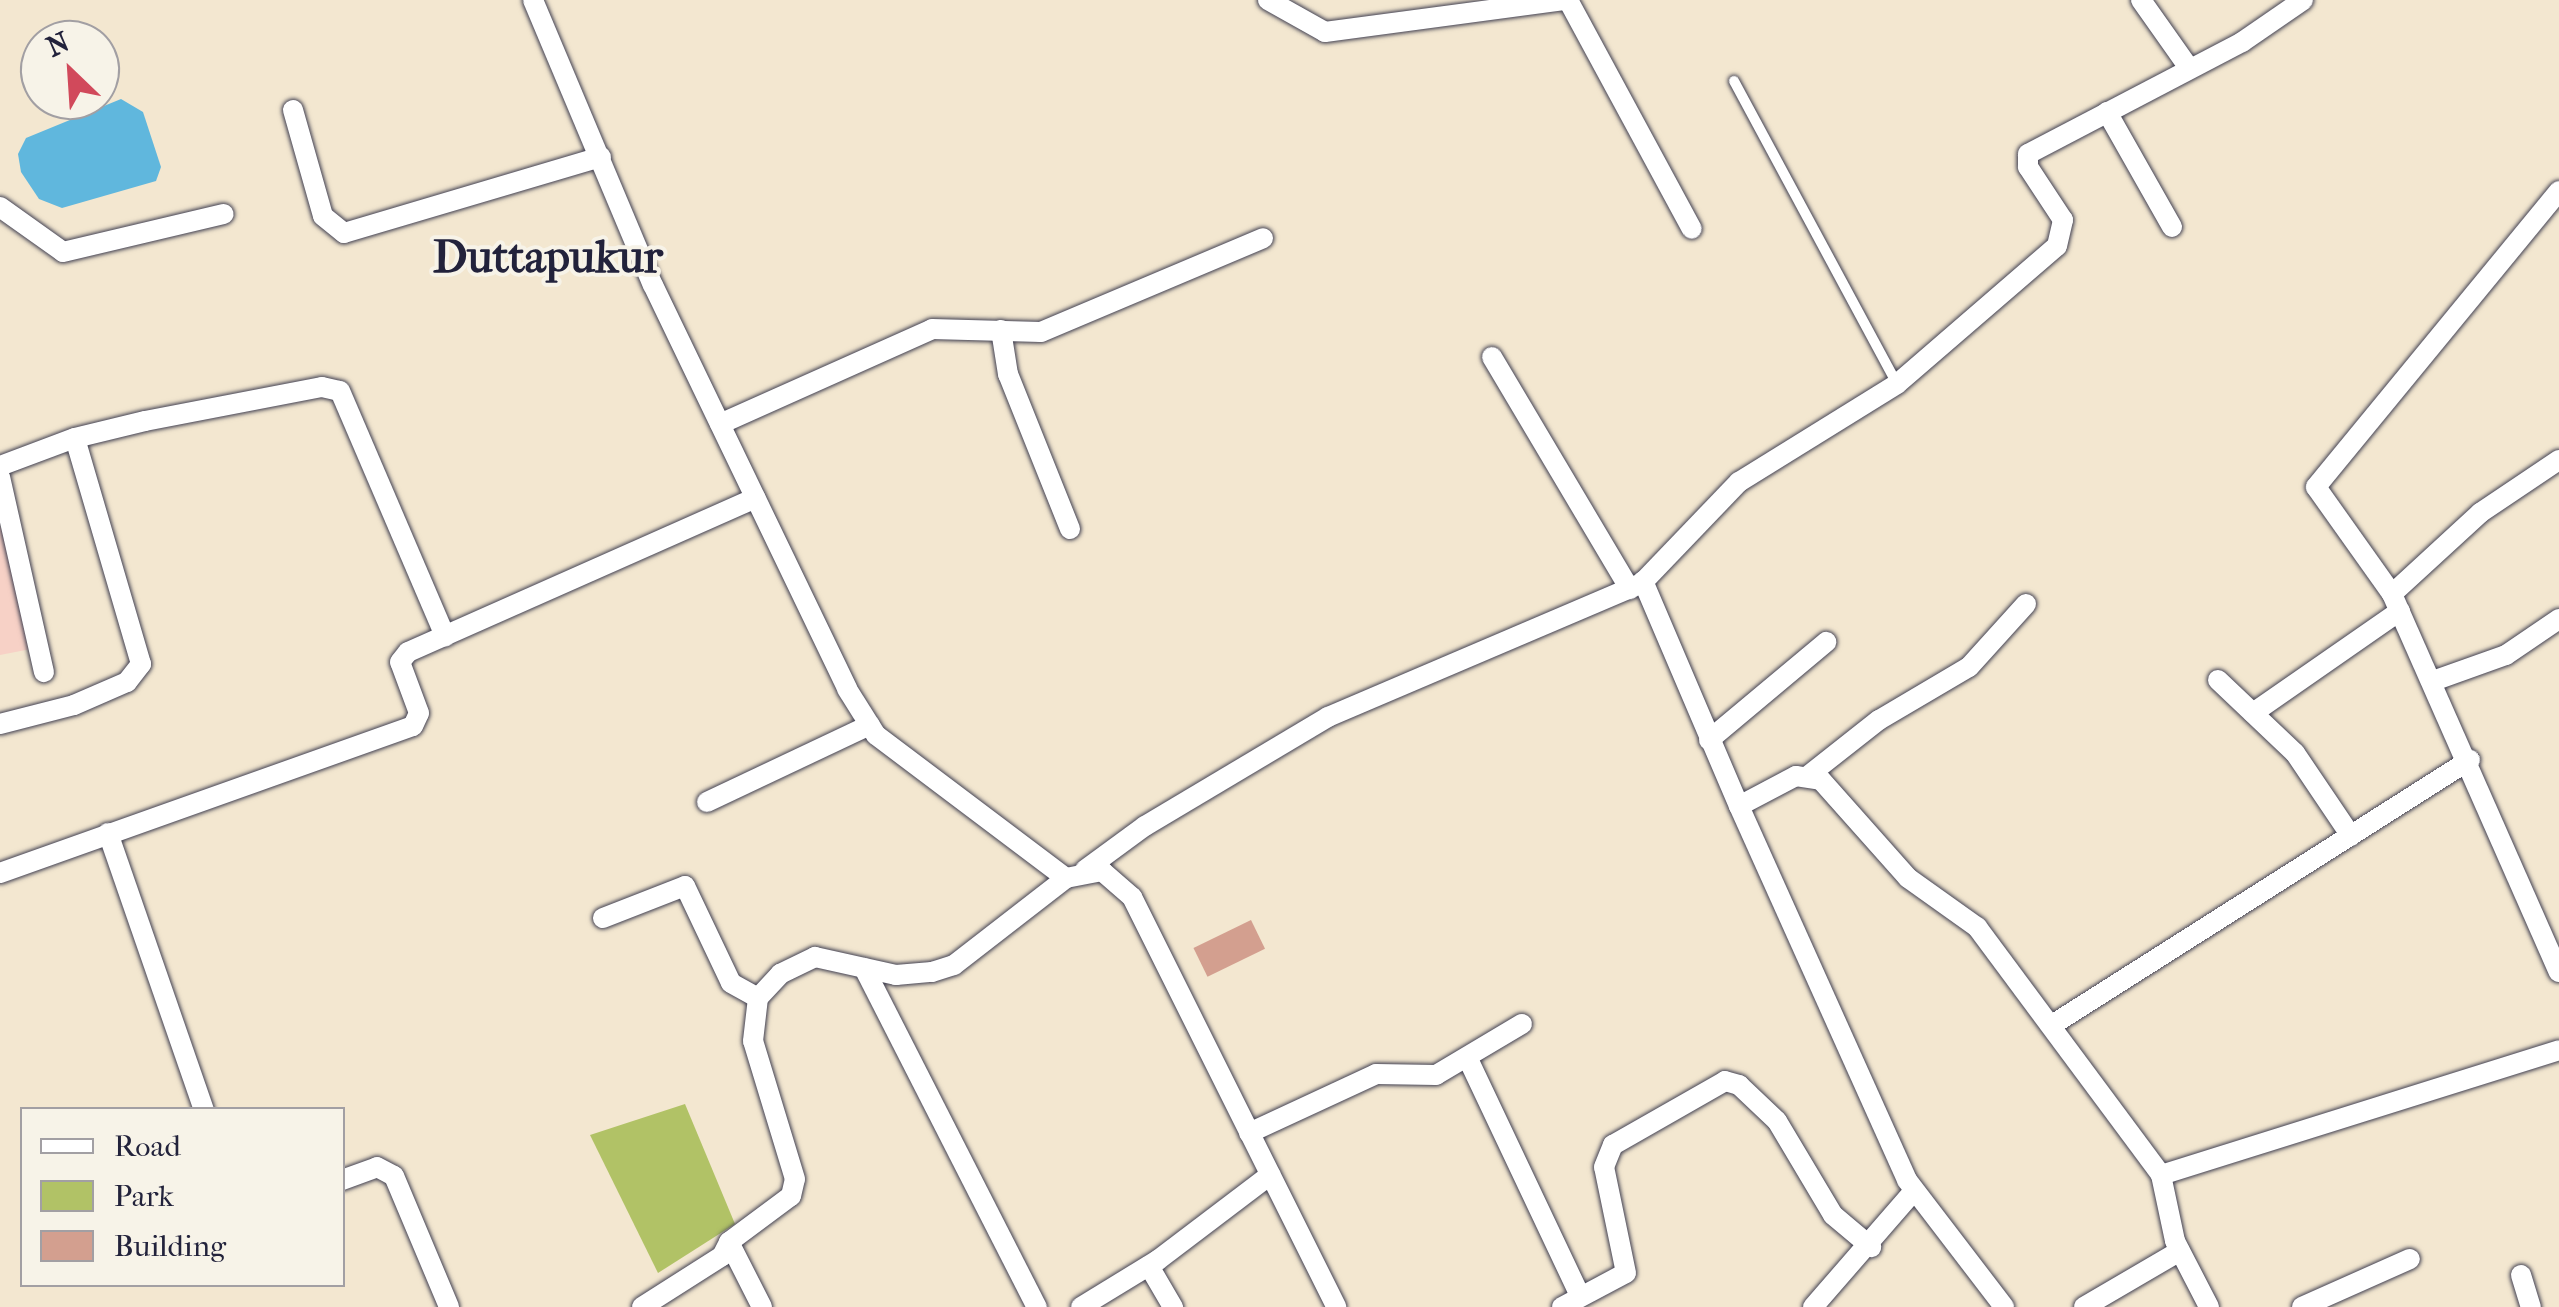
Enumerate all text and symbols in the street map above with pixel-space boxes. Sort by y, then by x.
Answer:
north arrow [20,20,120,120]
text: N [41,25,75,64]
district label: Duttapukur [433,231,663,285]
legend [20,1107,345,1287]
text: Road [114,1129,181,1164]
text: Park [114,1179,174,1214]
text: Building [114,1229,226,1264]

